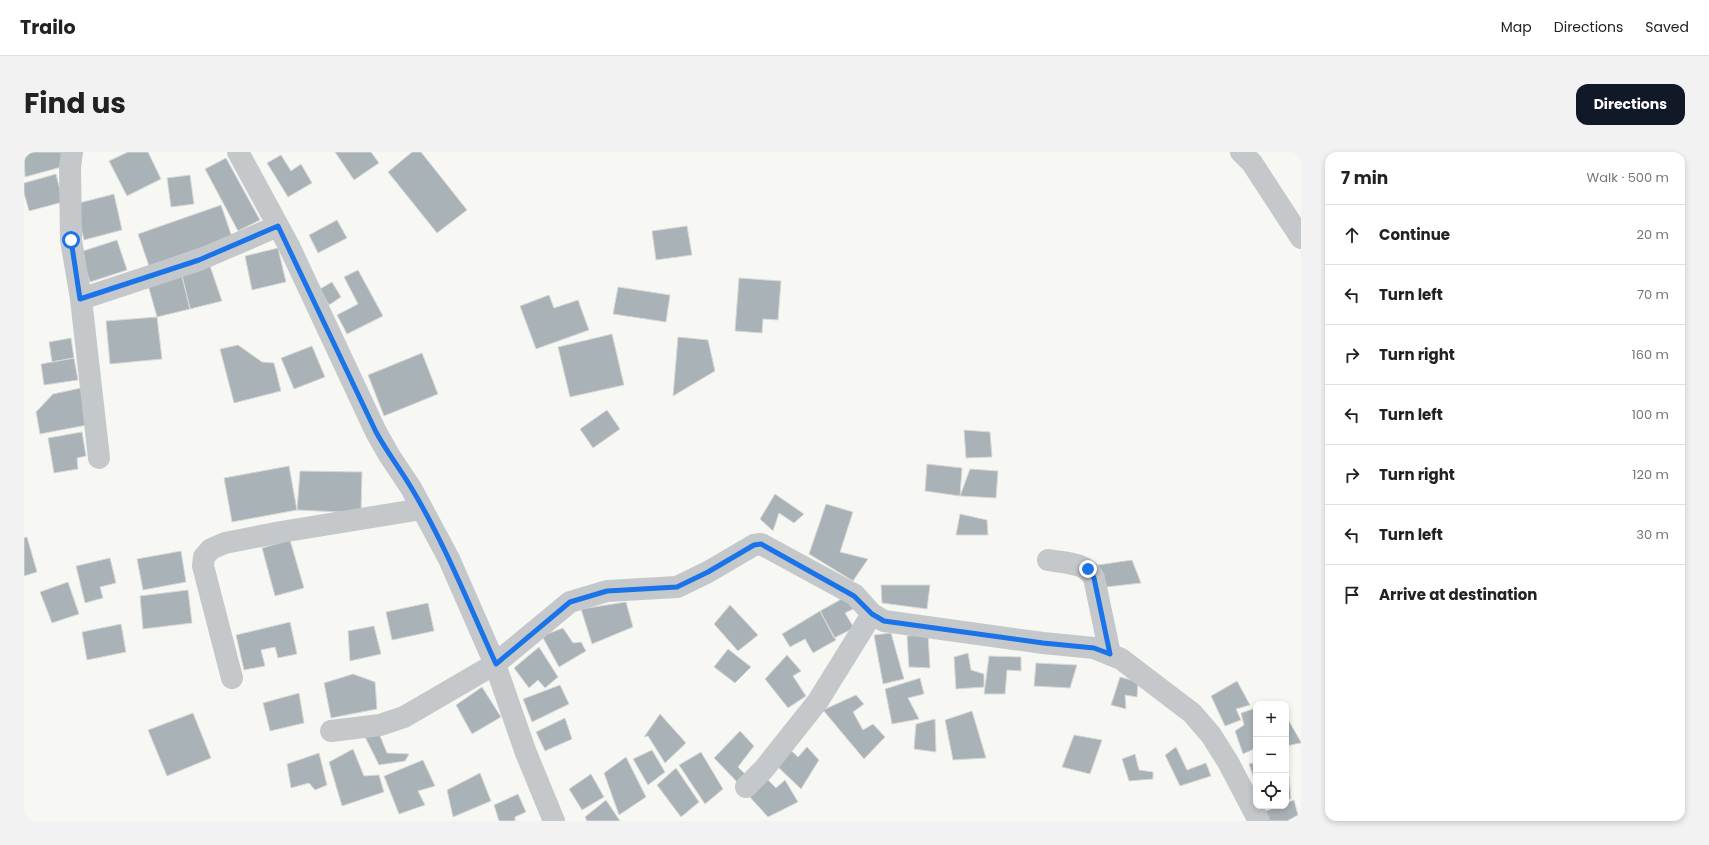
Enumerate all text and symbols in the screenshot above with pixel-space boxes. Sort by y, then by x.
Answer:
text: Trailo [20,14,76,41]
text: Map [1501,17,1532,37]
text: Directions [1554,17,1623,37]
text: Saved [1645,17,1689,37]
text: Find us [24,84,126,123]
button: Directions [1576,84,1685,125]
text: 7 min [1341,166,1388,190]
text: Walk · 500 m [1587,168,1669,187]
icon: ahead [1341,224,1363,246]
text: Continue [1379,224,1450,245]
text: 20 m [1636,225,1669,244]
route start [62,231,80,249]
icon: left [1341,284,1363,306]
text: Turn left [1379,284,1443,305]
text: 70 m [1637,285,1669,304]
icon: right [1341,344,1363,366]
text: Turn right [1379,344,1455,365]
text: 160 m [1632,345,1669,364]
icon: left [1341,404,1363,426]
text: Turn left [1379,404,1443,425]
text: 100 m [1632,405,1669,424]
icon: right [1341,464,1363,486]
text: Turn right [1379,464,1455,485]
text: 120 m [1632,465,1669,484]
icon: left [1341,524,1363,546]
text: Turn left [1379,524,1443,545]
text: 30 m [1636,525,1669,544]
route end [1079,560,1097,578]
icon: arrive [1341,584,1363,606]
text: Arrive at destination [1379,584,1537,605]
map controls [1253,701,1289,809]
button: + [1253,701,1289,737]
button: − [1253,737,1289,773]
button: locate [1253,773,1289,809]

